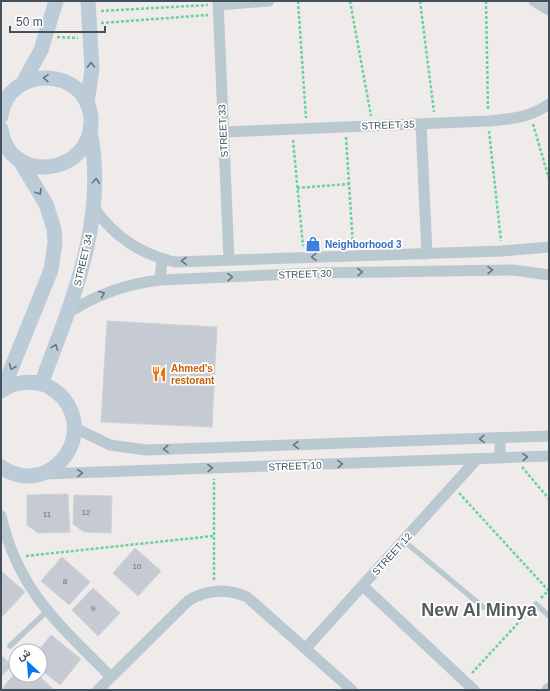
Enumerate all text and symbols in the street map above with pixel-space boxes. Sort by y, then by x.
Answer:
scale bar [10,8,105,34]
text: 50 m [16,15,43,29]
one-way arrow [87,62,95,68]
one-way arrow [43,74,49,82]
street label: STREET 33 [216,104,230,158]
street label: STREET 35 [361,119,415,131]
one-way arrow [91,178,100,184]
one-way arrow [34,188,42,195]
street label: STREET 34 [72,232,94,287]
shop icon: Neighborhood 3 [304,235,322,253]
place label: Neighborhood 3 [325,239,402,250]
one-way arrow [311,253,317,262]
one-way arrow [181,257,187,266]
one-way arrow [487,266,493,274]
street label: STREET 30 [278,268,332,280]
one-way arrow [357,268,363,276]
one-way arrow [227,273,233,281]
one-way arrow [98,290,105,298]
one-way arrow [50,344,58,351]
one-way arrow [9,362,17,370]
place label: Ahmed's restorant [171,363,215,386]
restaurant icon: Ahmed's restorant [150,365,168,383]
one-way arrow [479,435,485,443]
one-way arrow [293,441,299,449]
one-way arrow [163,445,169,454]
one-way arrow [522,453,528,462]
street label: STREET 10 [268,460,322,472]
one-way arrow [337,460,343,468]
one-way arrow [207,464,213,473]
one-way arrow [77,469,83,477]
house number: 12 [82,508,91,517]
house number: 11 [43,510,52,519]
street label: STREET 12 [370,530,414,577]
house number: 10 [133,562,142,571]
house number: 8 [63,577,68,586]
district label: New Al Minya [421,600,538,620]
house number: 9 [91,604,96,613]
north arrow [8,643,48,683]
text: ش [15,646,33,663]

